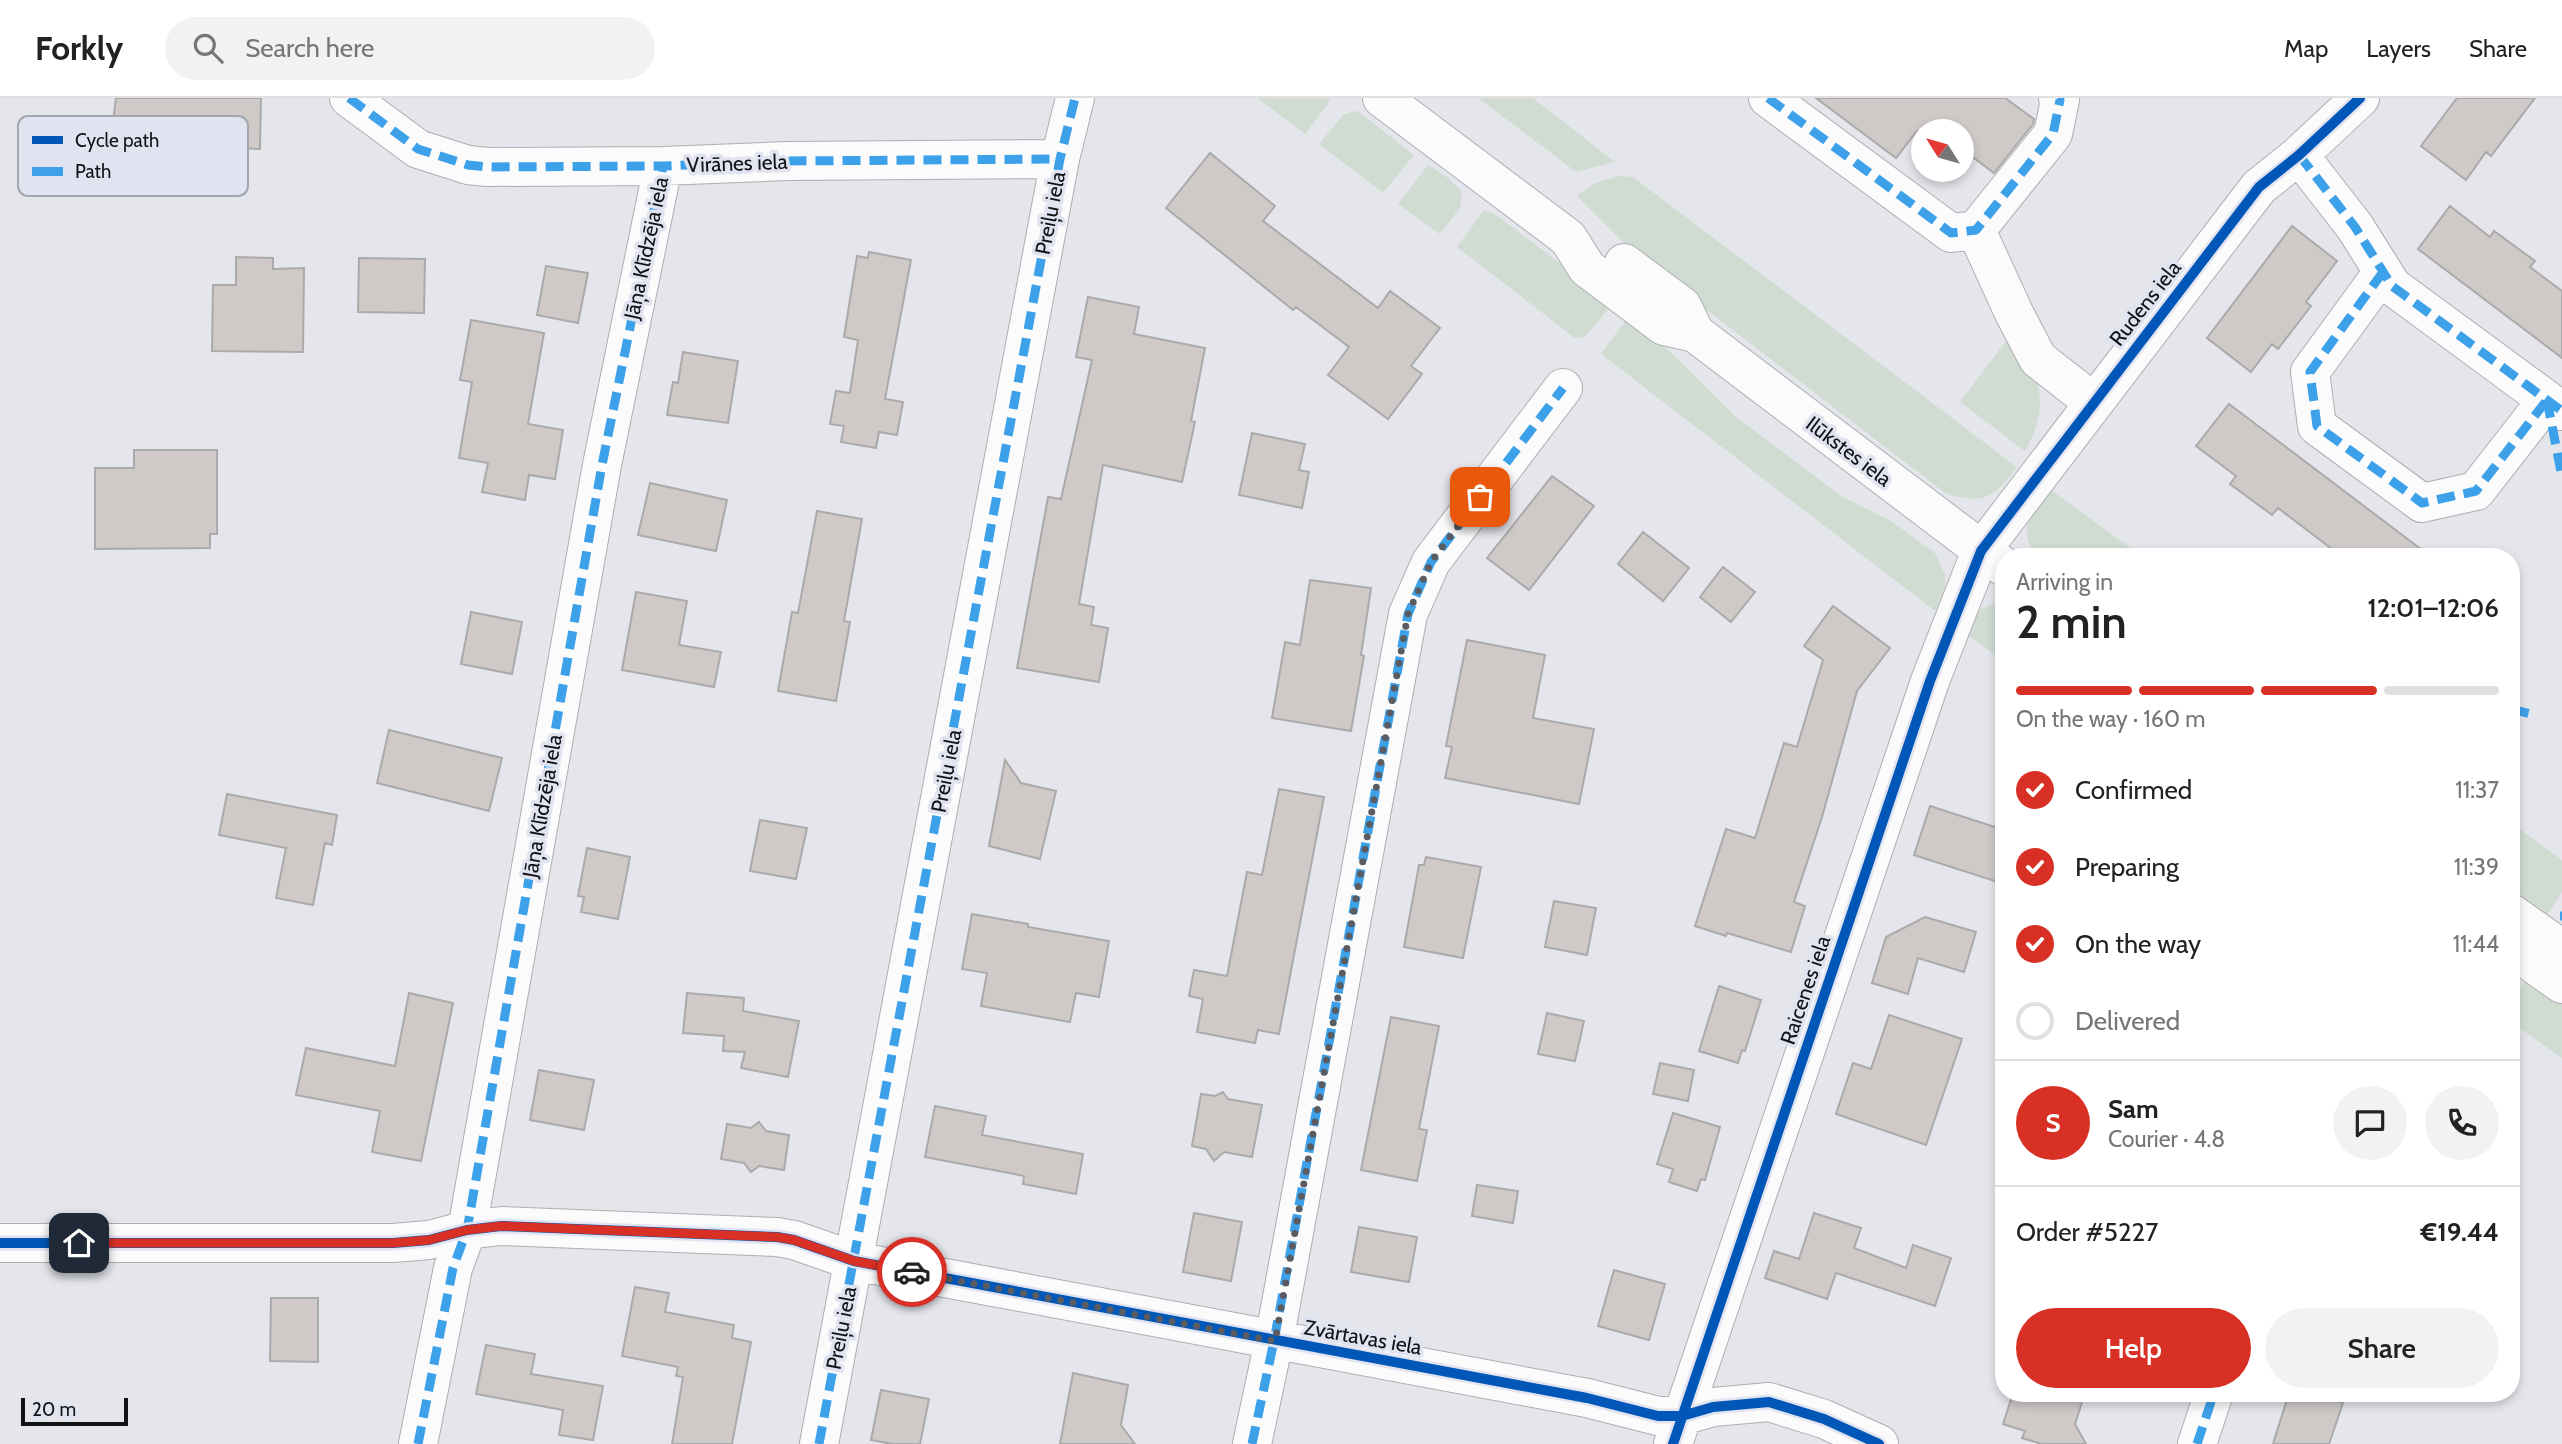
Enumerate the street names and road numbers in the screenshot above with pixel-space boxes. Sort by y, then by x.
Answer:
street label: Virānes iela [686,149,788,177]
street label: Preiļu iela [1030,169,1072,257]
street label: Jāņa Klīdzēja iela [618,174,675,323]
street label: Rudens iela [2104,255,2186,351]
street label: Ilūkstes iela [1801,411,1897,491]
street label: Preiļu iela [926,727,968,815]
street label: Jāņa Klīdzēja iela [517,732,569,881]
street label: Raicenes iela [1775,932,1835,1048]
street label: Preiļu iela [821,1284,863,1372]
street label: Zvārtavas iela [1302,1314,1424,1360]

